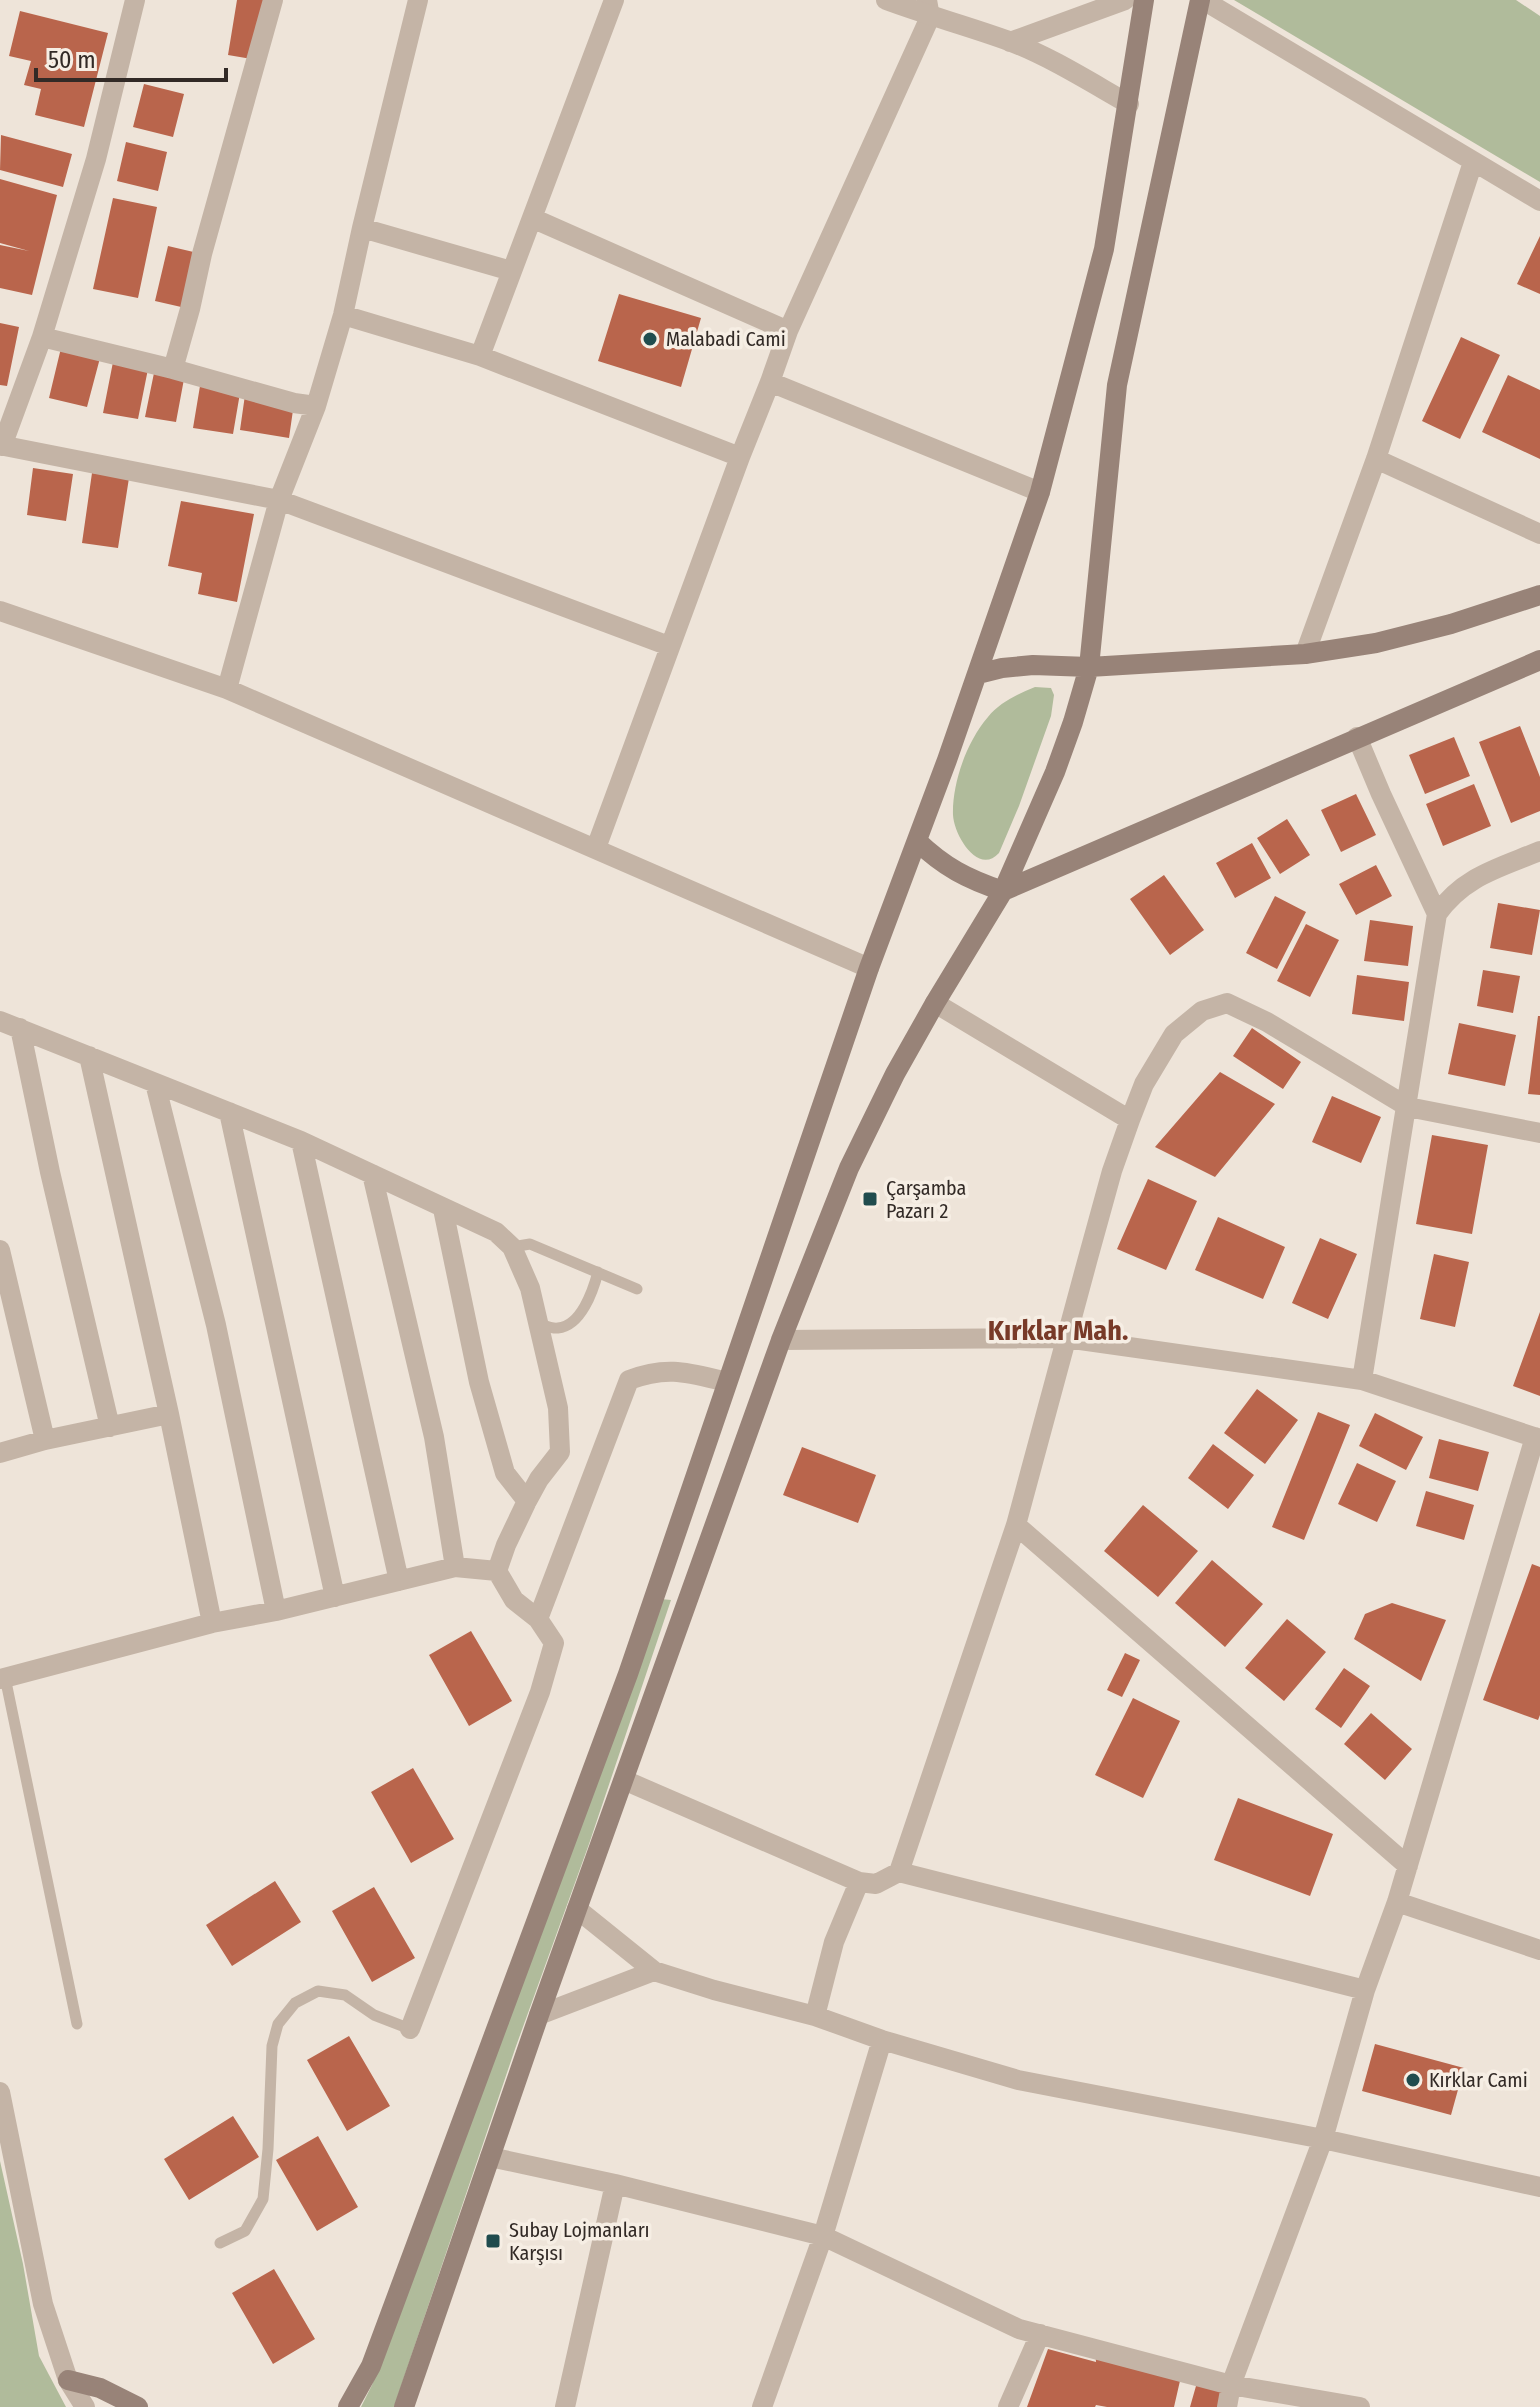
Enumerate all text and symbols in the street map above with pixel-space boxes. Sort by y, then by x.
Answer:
scale bar [36,32,226,82]
text: 50 m [48,46,96,74]
place label: Malabadi Cami [666,327,786,351]
marker: Malabadi Cami [641,330,659,348]
place label: Çarşamba Pazarı 2 [886,1176,966,1223]
marker: Çarşamba Pazarı 2 [861,1190,879,1208]
district label: Kırklar Mah. [988,1314,1128,1347]
place label: Kırklar Cami [1429,2068,1528,2092]
marker: Kırklar Cami [1404,2071,1422,2089]
place label: Subay Lojmanları Karşısı [509,2218,650,2266]
marker: Subay Lojmanları Karşısı [484,2232,502,2250]

